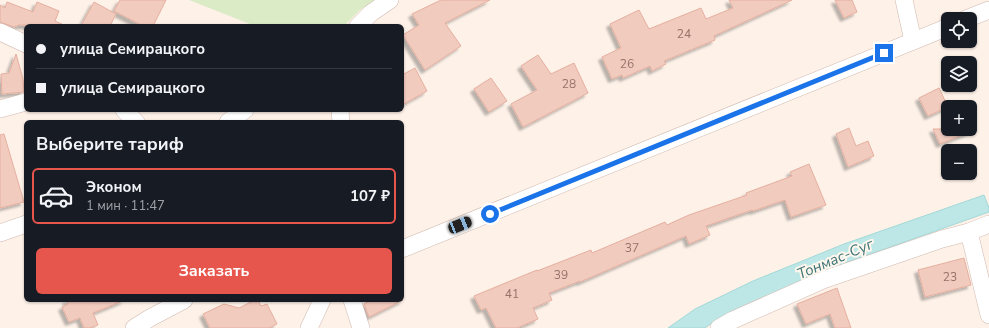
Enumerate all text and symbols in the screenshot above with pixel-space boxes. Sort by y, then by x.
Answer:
map controls [941,12,977,180]
button: locate [941,12,977,48]
house number: 24 [677,26,691,42]
text: улица Семирацкого [60,39,205,59]
route end [875,44,893,62]
house number: 26 [620,56,634,72]
button: layers [941,56,977,92]
house number: 28 [562,76,576,92]
text: улица Семирацкого [60,78,205,98]
button: + [941,100,977,136]
text: Выберите тариф [36,132,184,156]
button: − [941,144,977,180]
text: Эконом [86,177,142,197]
icon: car [38,178,74,214]
text: 107 ₽ [350,186,390,206]
text: 1 мин · 11:47 [86,197,165,215]
route start [481,205,499,223]
car [447,215,473,235]
water label: Тонмас-Суг [794,234,877,284]
house number: 37 [625,240,639,256]
button: Заказать [36,248,392,294]
house number: 39 [554,267,568,283]
house number: 23 [943,269,957,285]
house number: 41 [505,286,519,302]

